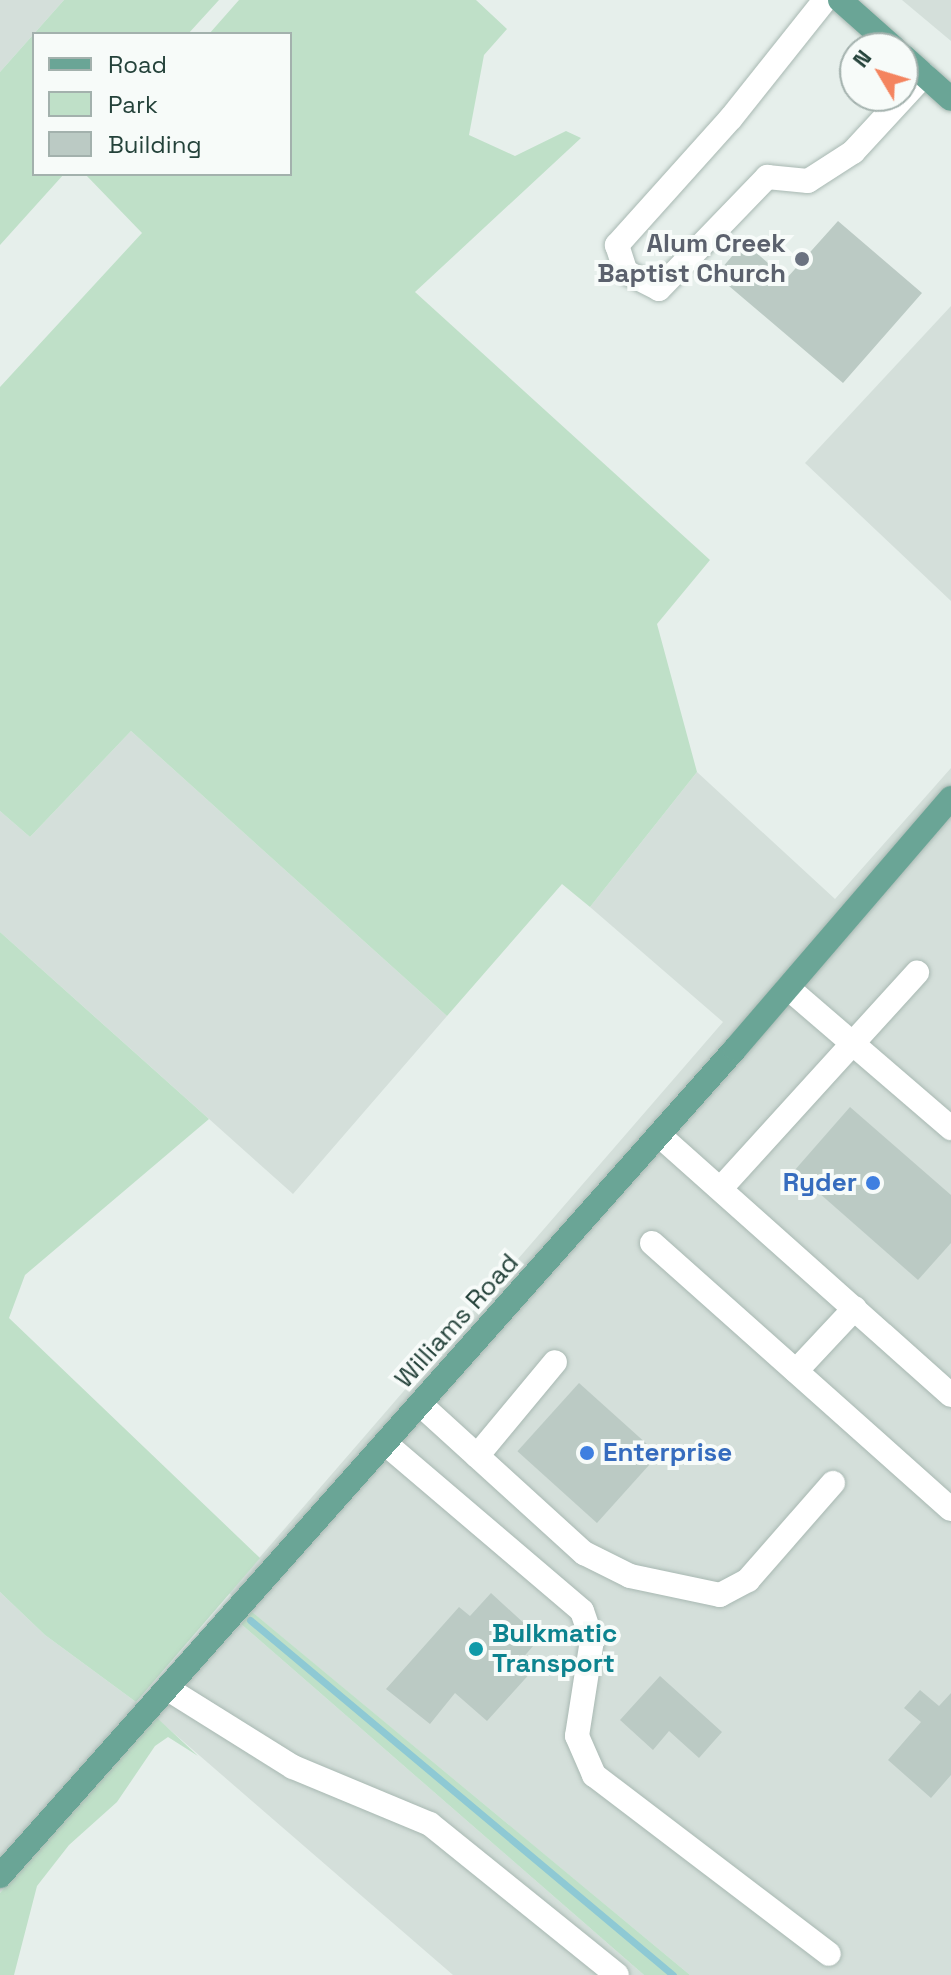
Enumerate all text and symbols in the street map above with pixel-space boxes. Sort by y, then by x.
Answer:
legend [32,32,292,176]
north arrow [839,32,919,112]
text: N [846,44,877,73]
text: Road [108,49,167,80]
text: Park [108,89,158,120]
text: Building [108,129,202,160]
place label: Alum Creek Baptist Church [597,228,786,290]
marker: Alum Creek Baptist Church [793,250,811,268]
place label: Ryder [783,1167,857,1199]
marker: Ryder [864,1174,882,1192]
street label: Williams Road [389,1247,525,1395]
place label: Enterprise [603,1437,732,1469]
marker: Enterprise [578,1444,596,1462]
place label: Bulkmatic Transport [492,1618,617,1680]
marker: Bulkmatic Transport [467,1640,485,1658]

